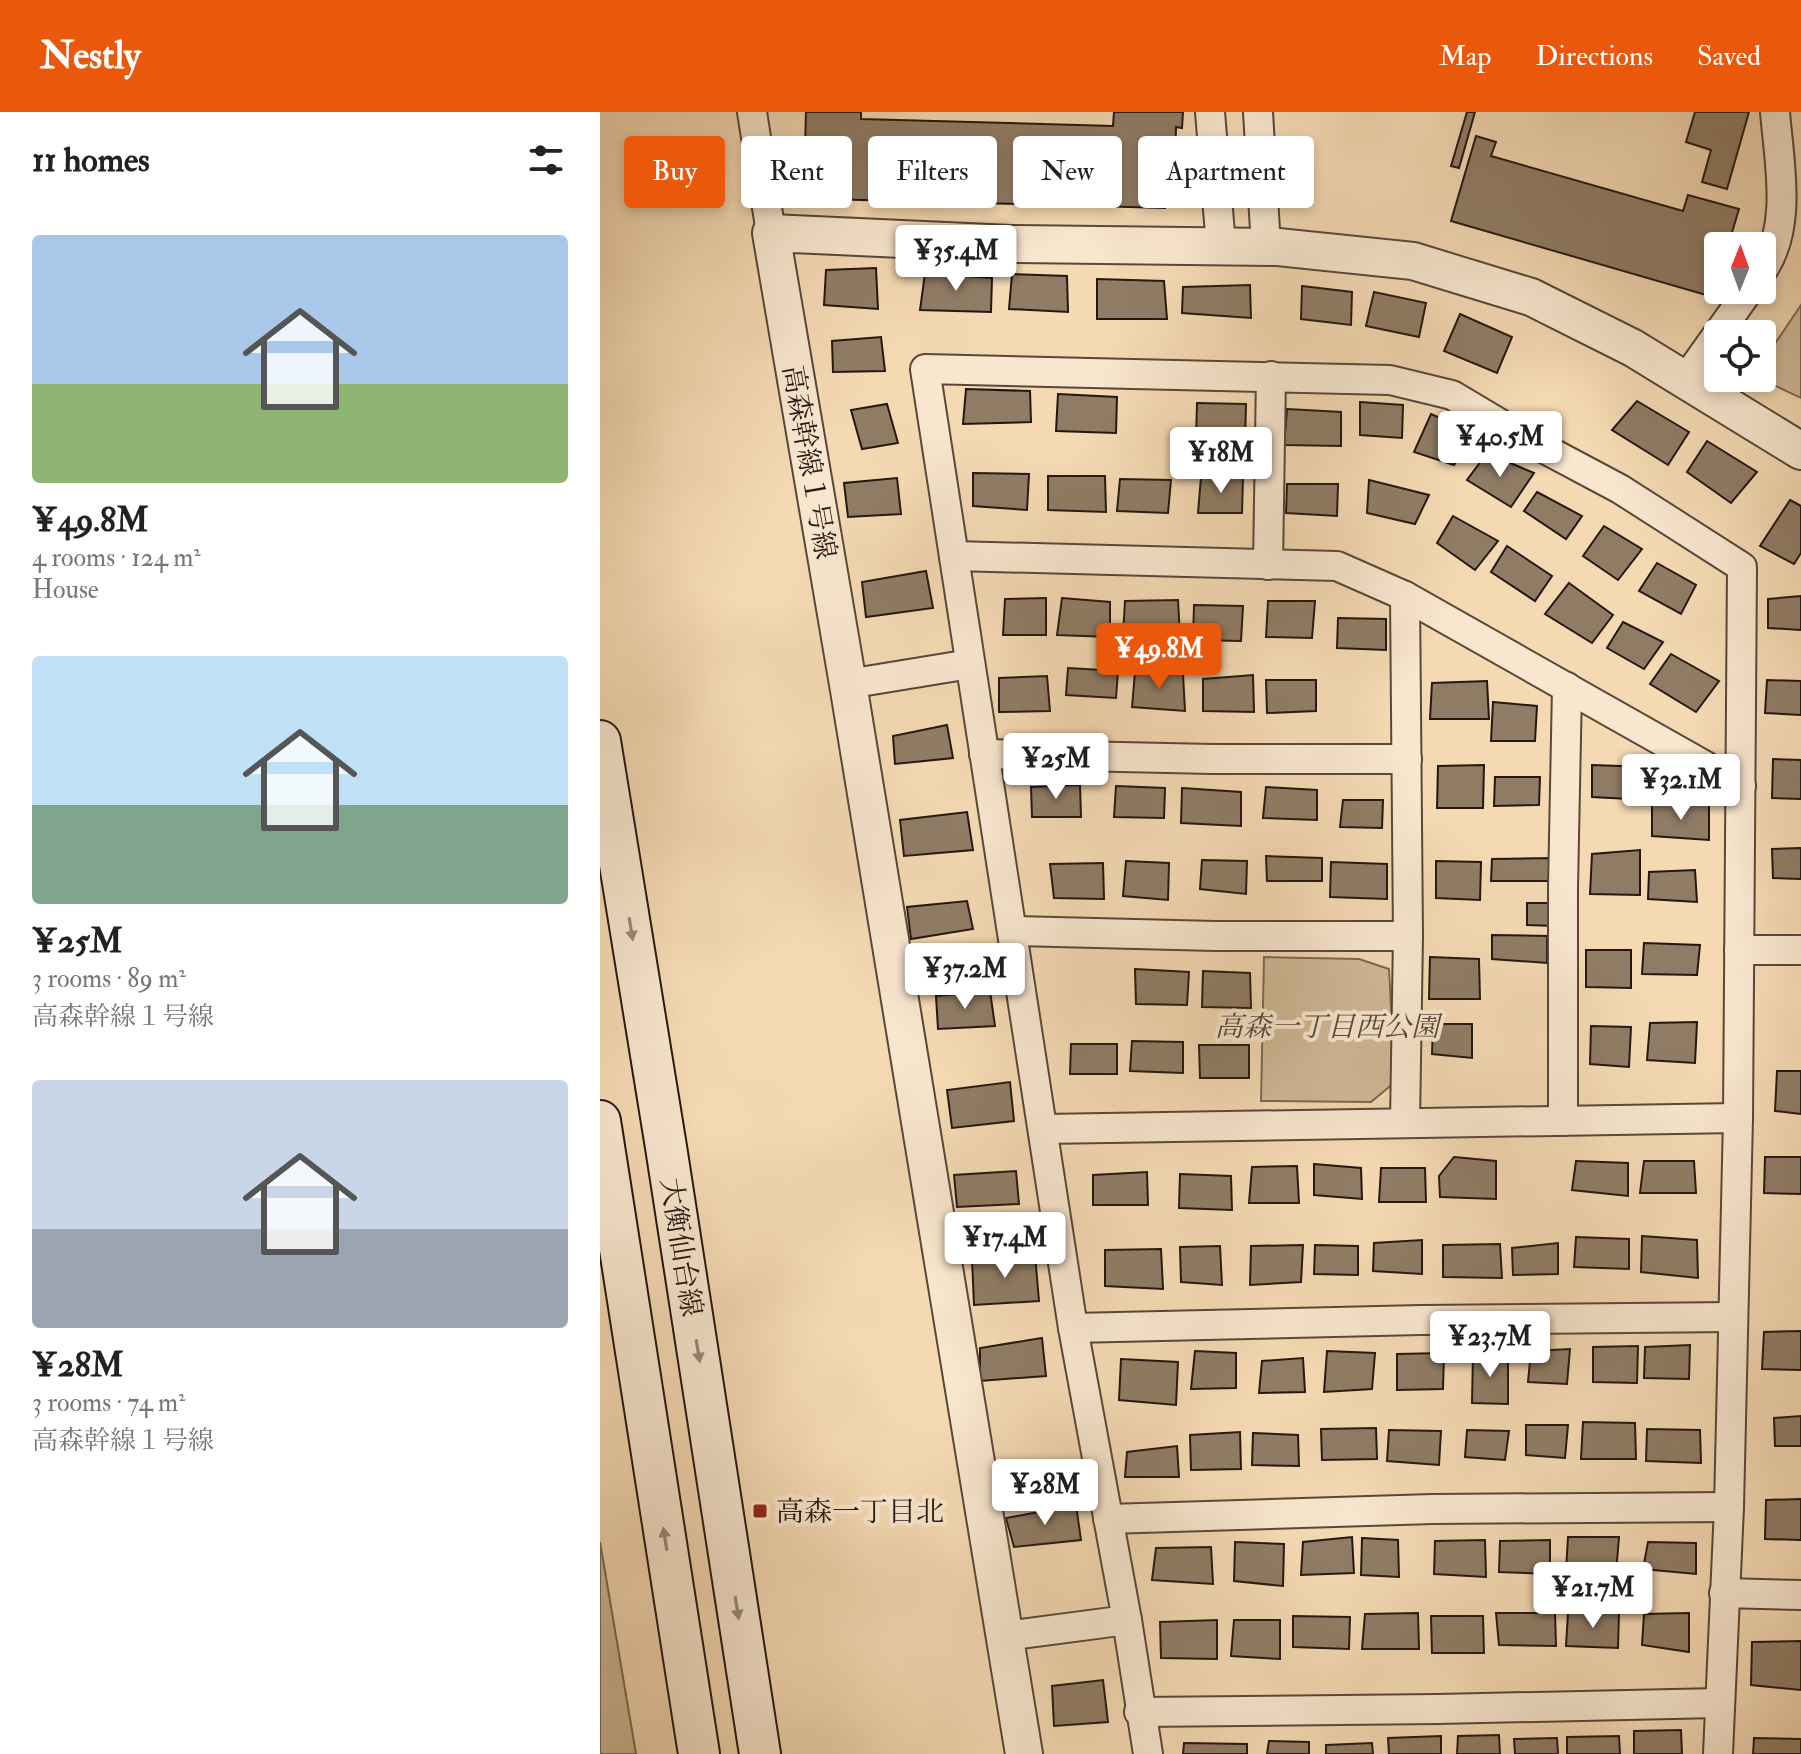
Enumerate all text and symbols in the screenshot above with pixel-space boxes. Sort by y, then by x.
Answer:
text: Nestly [40,32,141,80]
text: Map [1439,39,1492,74]
text: Directions [1536,39,1653,74]
text: Saved [1697,39,1761,74]
chip: Buy [624,136,725,208]
chip: Rent [741,136,852,208]
chip: Filters [868,136,997,208]
chip: New [1013,136,1122,208]
chip: Apartment [1138,136,1314,208]
icon: filters [524,138,568,182]
text: 11 homes [32,139,150,182]
pin: ¥35.4M [891,225,1021,293]
north arrow [1704,232,1776,304]
map controls [1704,232,1776,392]
text: ¥35.4M [913,235,999,267]
icon: home [228,287,372,431]
button: locate [1704,320,1776,392]
street label: 高森幹線１号線 [774,363,843,562]
pin: ¥40.5M [1435,411,1565,479]
text: ¥40.5M [1456,421,1544,453]
pin: ¥18M [1174,427,1268,495]
text: ¥18M [1188,437,1254,469]
text: ¥49.8M [32,499,149,542]
text: 4 rooms · 124 m² [32,542,201,574]
text: House [32,574,99,606]
pin: ¥49.8M [1094,623,1224,691]
text: ¥49.8M [1114,633,1204,665]
icon: home [228,708,372,852]
pin: ¥25M [1009,733,1103,801]
text: ¥25M [1021,743,1091,775]
pin: ¥32.1M [1616,754,1746,822]
text: ¥32.1M [1640,764,1722,796]
one-way arrow [625,916,637,941]
text: ¥25M [32,920,123,963]
pin: ¥37.2M [900,943,1030,1011]
text: ¥37.2M [923,953,1007,985]
text: 3 rooms · 89 m² [32,963,186,995]
text: 高森幹線１号線 [32,1001,214,1033]
park label: 高森一丁目西公園 [1215,1010,1443,1045]
icon: home [228,1132,372,1276]
street label: 大衡仙台線 [652,1175,709,1319]
pin: ¥17.4M [940,1212,1070,1280]
text: ¥17.4M [963,1222,1047,1254]
pin: ¥23.7M [1425,1311,1555,1379]
text: ¥23.7M [1448,1321,1532,1353]
one-way arrow [692,1339,705,1364]
text: ¥28M [32,1344,124,1387]
text: 3 rooms · 74 m² [32,1387,185,1419]
text: 高森幹線１号線 [32,1425,214,1457]
pin: ¥28M [998,1459,1092,1527]
text: ¥28M [1010,1469,1080,1501]
place label: 高森一丁目北 [776,1495,944,1530]
marker: 高森一丁目北 [751,1502,769,1520]
one-way arrow [658,1526,671,1551]
pin: ¥21.7M [1528,1562,1658,1630]
text: ¥21.7M [1551,1572,1635,1604]
one-way arrow [731,1596,744,1621]

